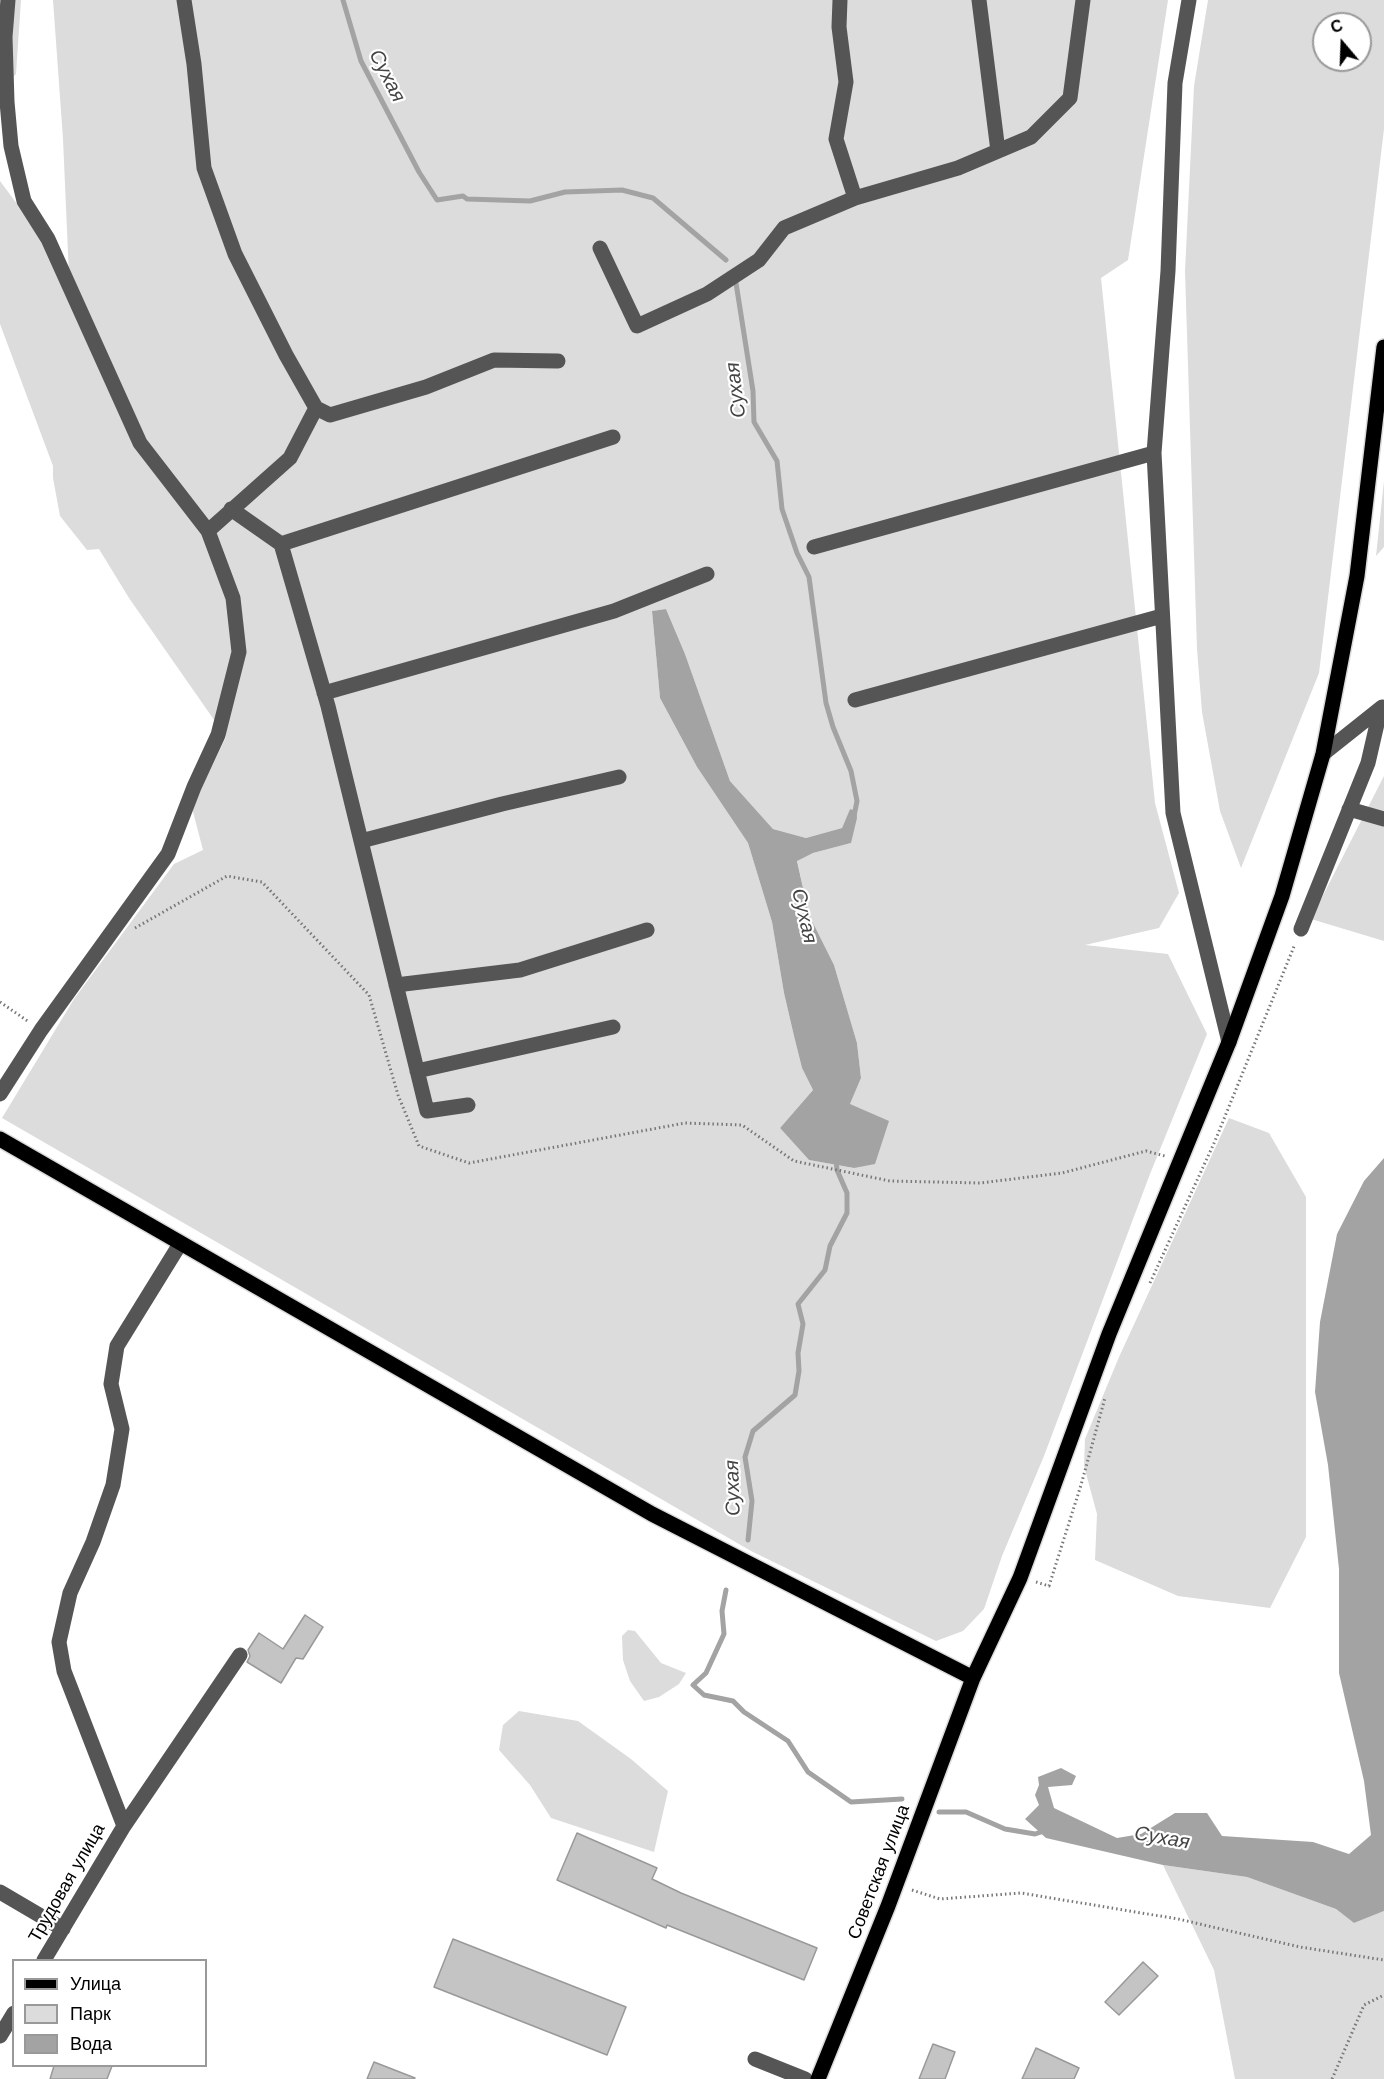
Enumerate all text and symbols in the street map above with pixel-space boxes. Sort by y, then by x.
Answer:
north arrow [1312,12,1372,72]
text: С [1328,16,1345,37]
water label: Сухая [364,46,410,106]
water label: Сухая [721,361,751,419]
water label: Сухая [786,886,822,946]
water label: Сухая [720,1460,746,1516]
street label: Советская улица [843,1802,915,1942]
street label: Трудовая улица [24,1820,110,1946]
water label: Сухая [1132,1821,1192,1855]
legend [12,1959,207,2067]
text: Улица [70,1973,121,1994]
text: Парк [70,2003,111,2024]
text: Вода [70,2033,112,2054]

